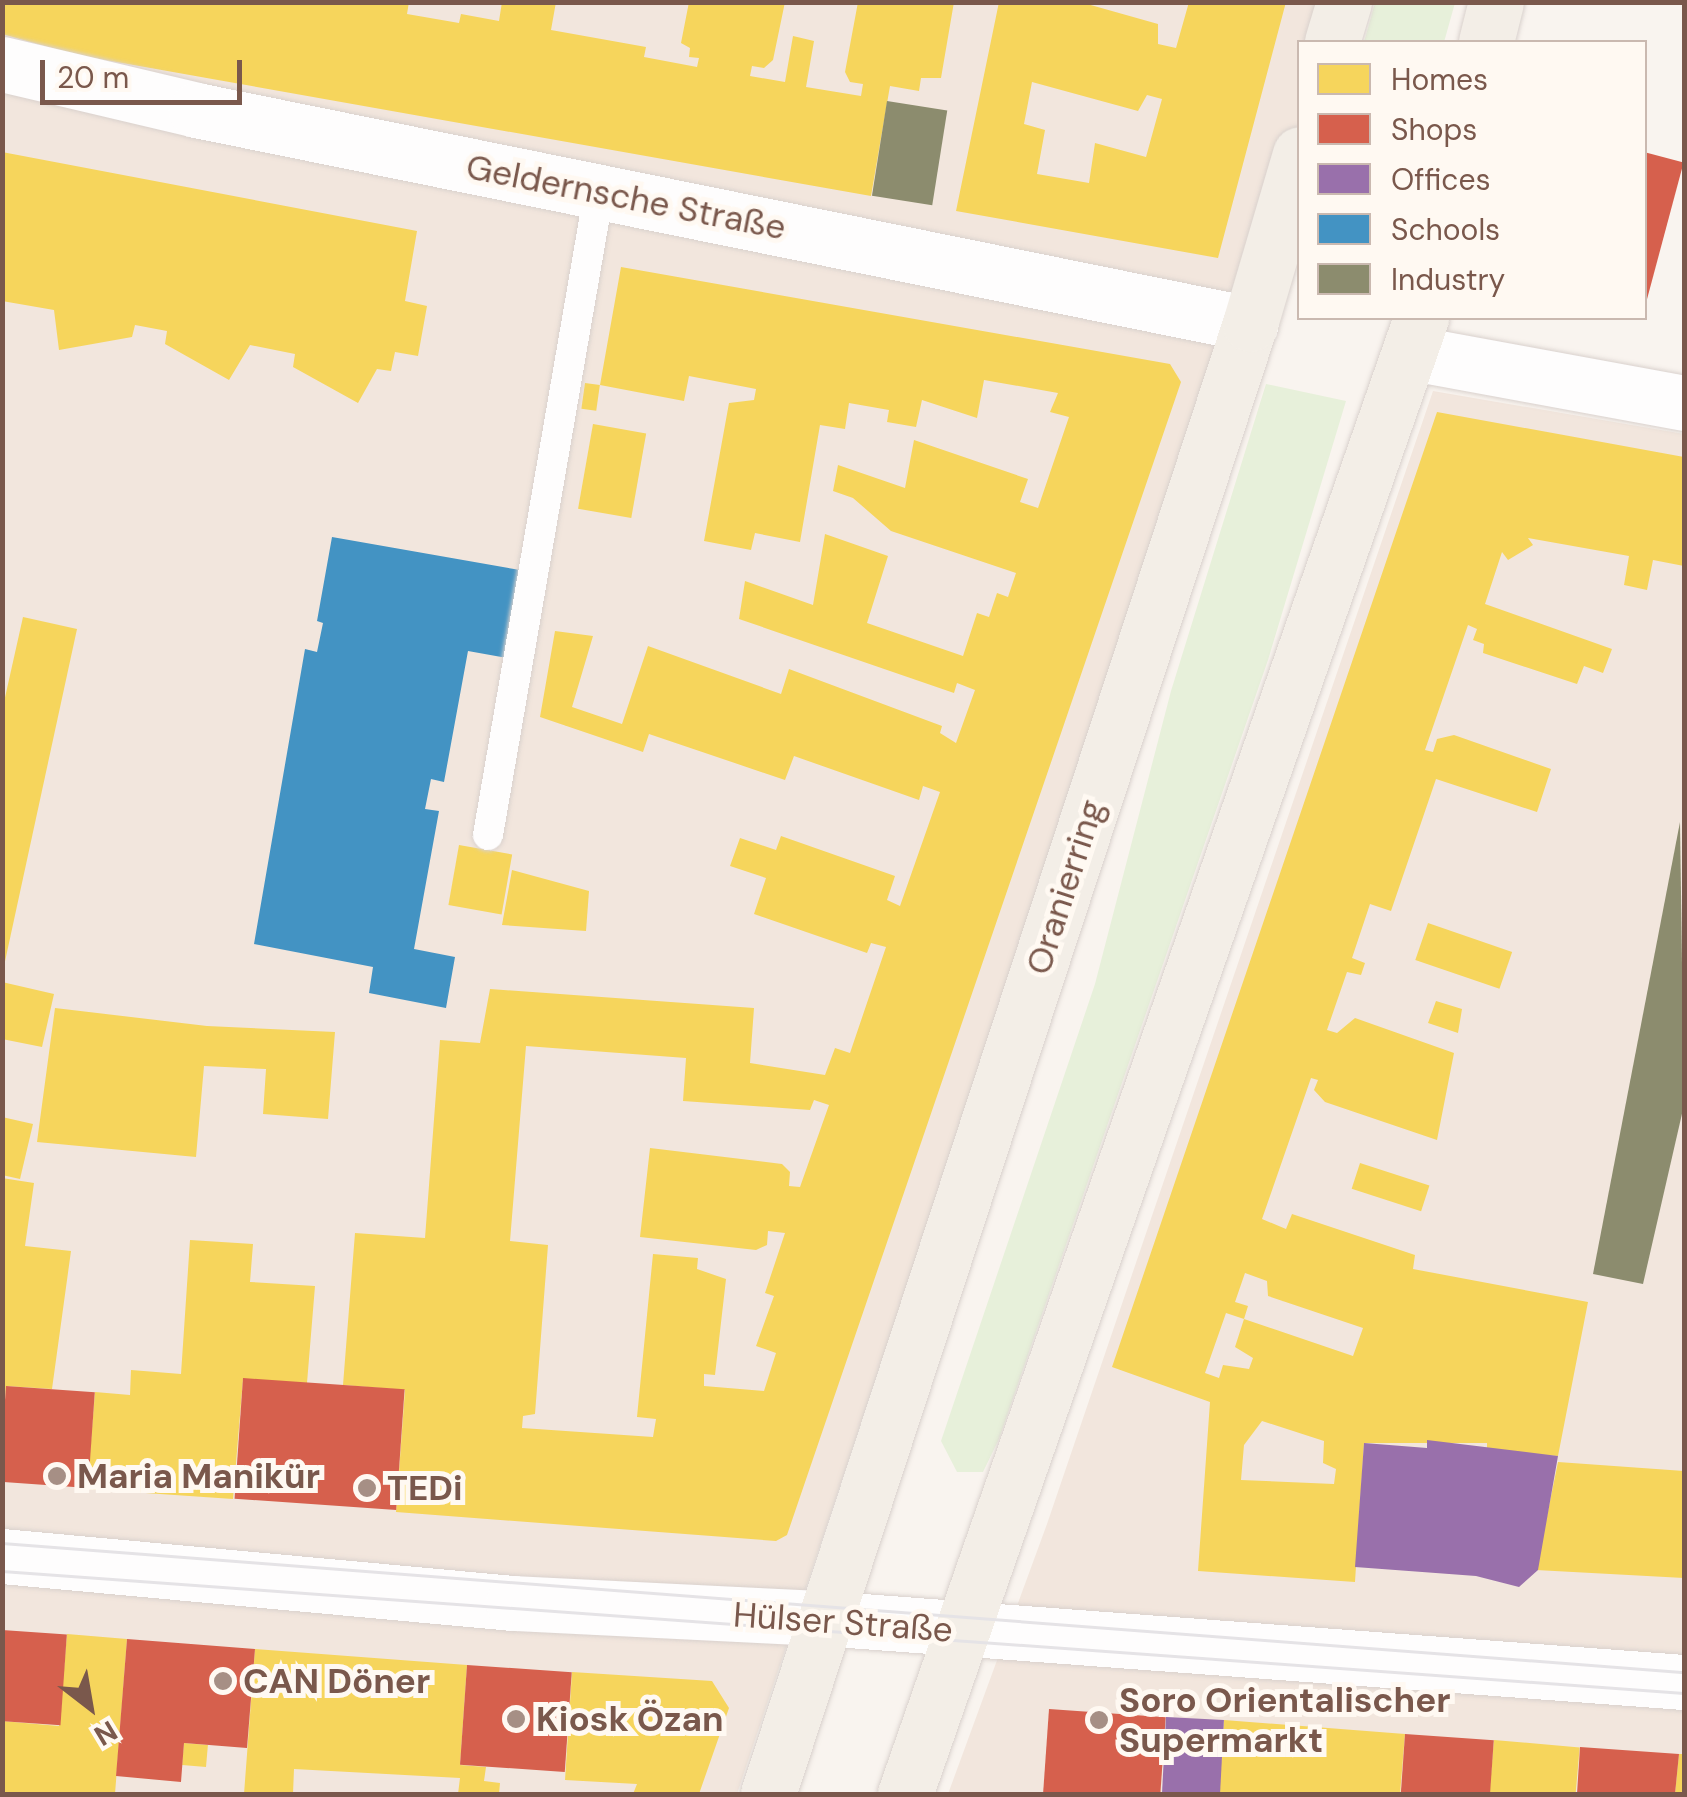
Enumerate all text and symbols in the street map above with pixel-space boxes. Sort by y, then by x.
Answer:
scale bar [45,40,248,102]
legend [1297,40,1647,320]
text: 20 m [57,58,129,97]
text: Homes [1391,60,1488,99]
text: Shops [1391,110,1477,149]
street label: Geldernsche Straße [463,145,789,249]
text: Offices [1391,160,1491,199]
text: Schools [1391,210,1500,249]
text: Industry [1391,260,1505,299]
street label: Oranierring [1017,794,1113,980]
place label: Maria Manikür [77,1455,320,1497]
marker: Maria Manikür [46,1465,68,1487]
place label: TEDi [387,1467,463,1509]
marker: TEDi [356,1477,378,1499]
street label: Hülser Straße [732,1593,954,1651]
north arrow [40,1657,140,1757]
place label: CAN Döner [243,1660,430,1702]
marker: CAN Döner [212,1670,234,1692]
place label: Soro Orientalischer Supermarkt [1119,1679,1451,1761]
place label: Kiosk Özan [536,1698,724,1740]
marker: Kiosk Özan [505,1708,527,1730]
marker: Soro Orientalischer Supermarkt [1088,1709,1110,1731]
text: N [87,1712,124,1754]

